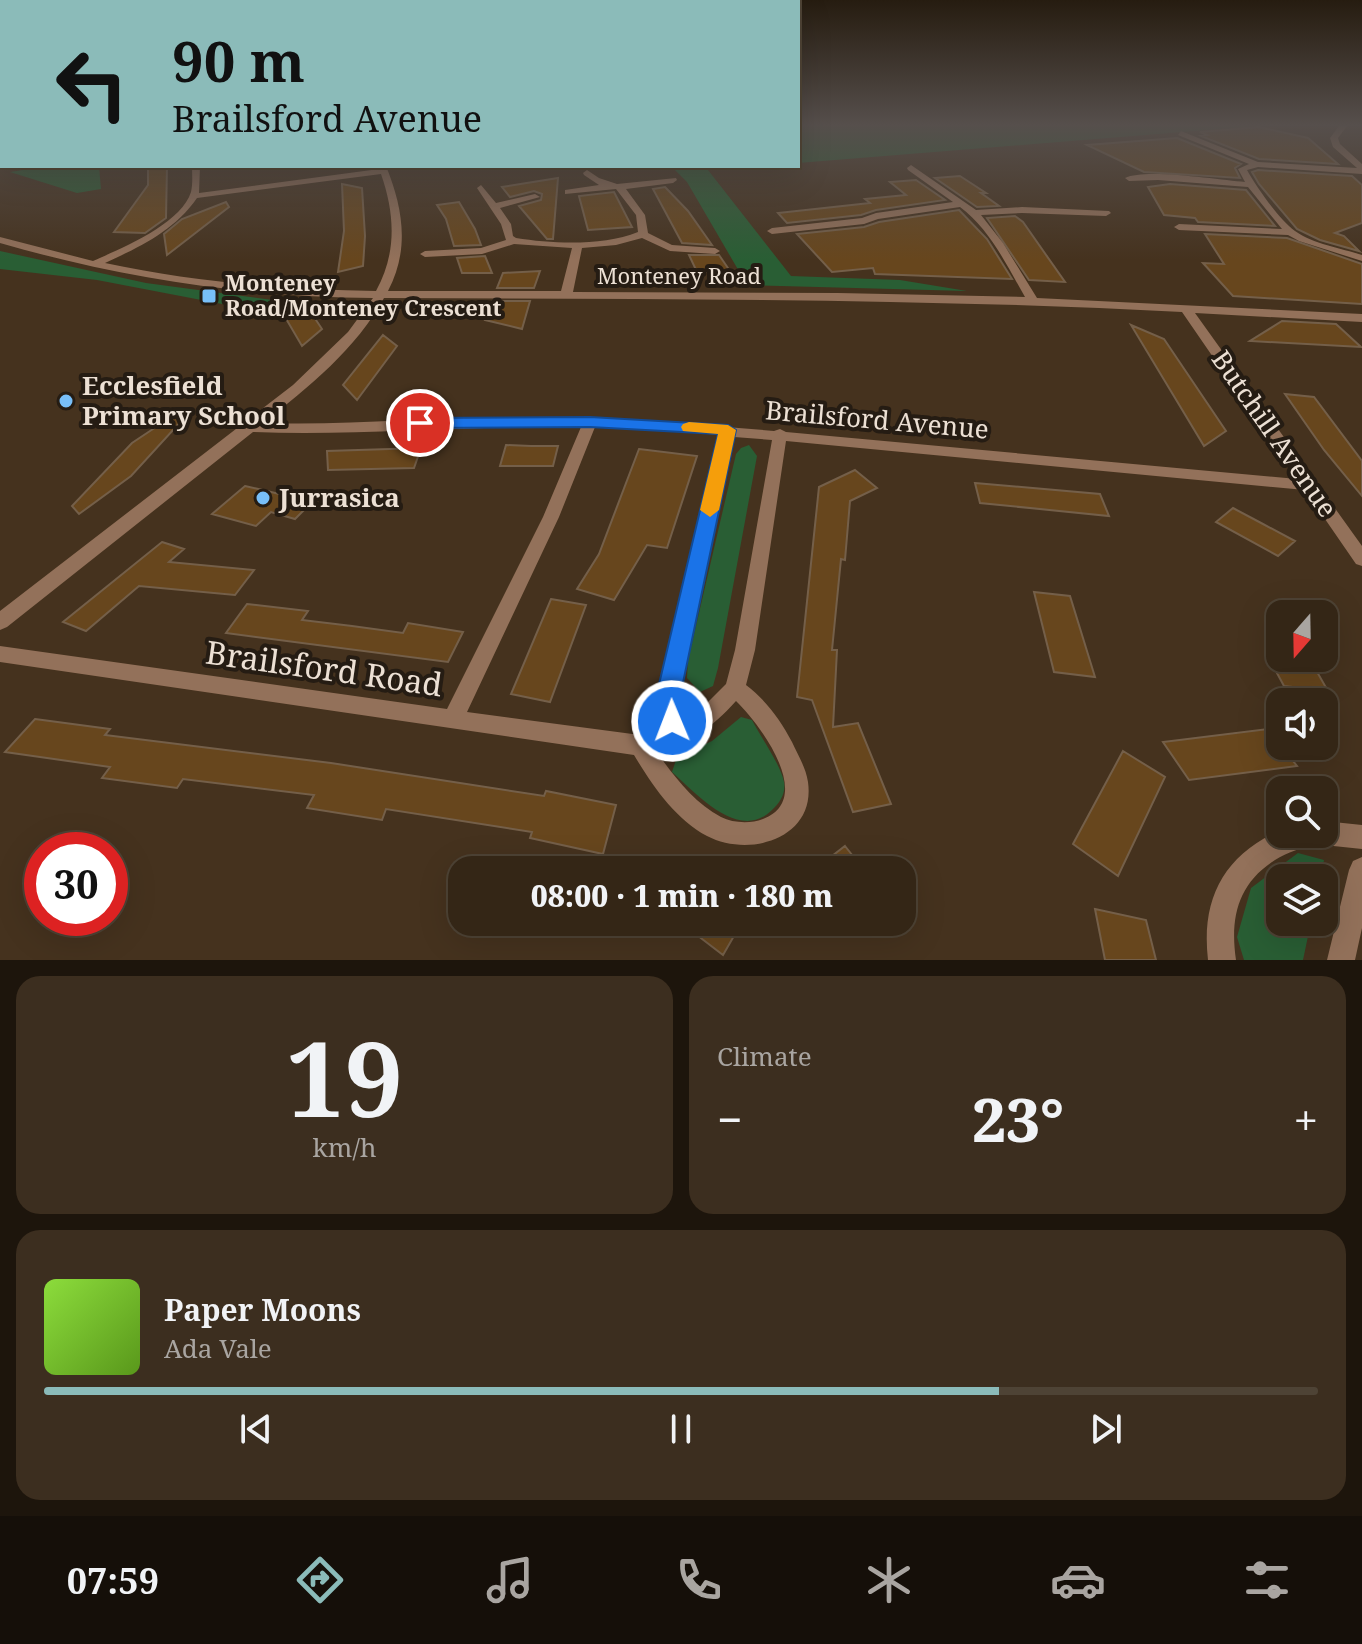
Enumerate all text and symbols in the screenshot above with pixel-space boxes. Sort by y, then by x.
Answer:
text: 90 m [172,22,305,98]
icon: left [40,32,144,136]
text: Brailsford Avenue [172,94,482,143]
street label: Monteney Road [597,260,762,290]
place label: Monteney Road/Monteney Crescent [225,267,502,322]
marker: Monteney Road/Monteney Crescent [200,287,218,305]
street label: Butchill Avenue [1204,343,1346,524]
place label: Ecclesfield Primary School [82,367,285,433]
pin [386,389,454,457]
street label: Brailsford Avenue [764,391,990,447]
marker: Ecclesfield Primary School [57,392,75,410]
icon: arrive [398,401,442,445]
place label: Jurrasica [278,479,400,515]
marker: Jurrasica [254,489,272,507]
north arrow [1266,600,1338,672]
map controls [1266,600,1338,936]
street label: Brailsford Road [203,630,446,705]
position arrow [630,679,714,763]
button: sound [1266,688,1338,760]
button: search [1266,776,1338,848]
speed limit sign: 30 [24,832,128,936]
button: layers [1266,864,1338,936]
text: 08:00 · 1 min · 180 m [531,875,833,916]
text: 19 [286,1006,403,1147]
text: Climate [717,1038,812,1074]
text: 23° [972,1078,1064,1160]
text: − [717,1089,742,1149]
text: + [1293,1089,1318,1149]
text: km/h [313,1129,376,1165]
text: Paper Moons [164,1289,361,1330]
text: Ada Vale [164,1330,272,1366]
icon: previous [234,1407,278,1451]
icon: pause [659,1407,703,1451]
icon: next [1084,1407,1128,1451]
icon: directions [292,1552,348,1608]
icon: music [482,1552,538,1608]
icon: phone [671,1552,727,1608]
icon: climate [861,1552,917,1608]
icon: car [1050,1552,1106,1608]
icon: filters [1239,1552,1295,1608]
text: 07:59 [67,1556,159,1605]

